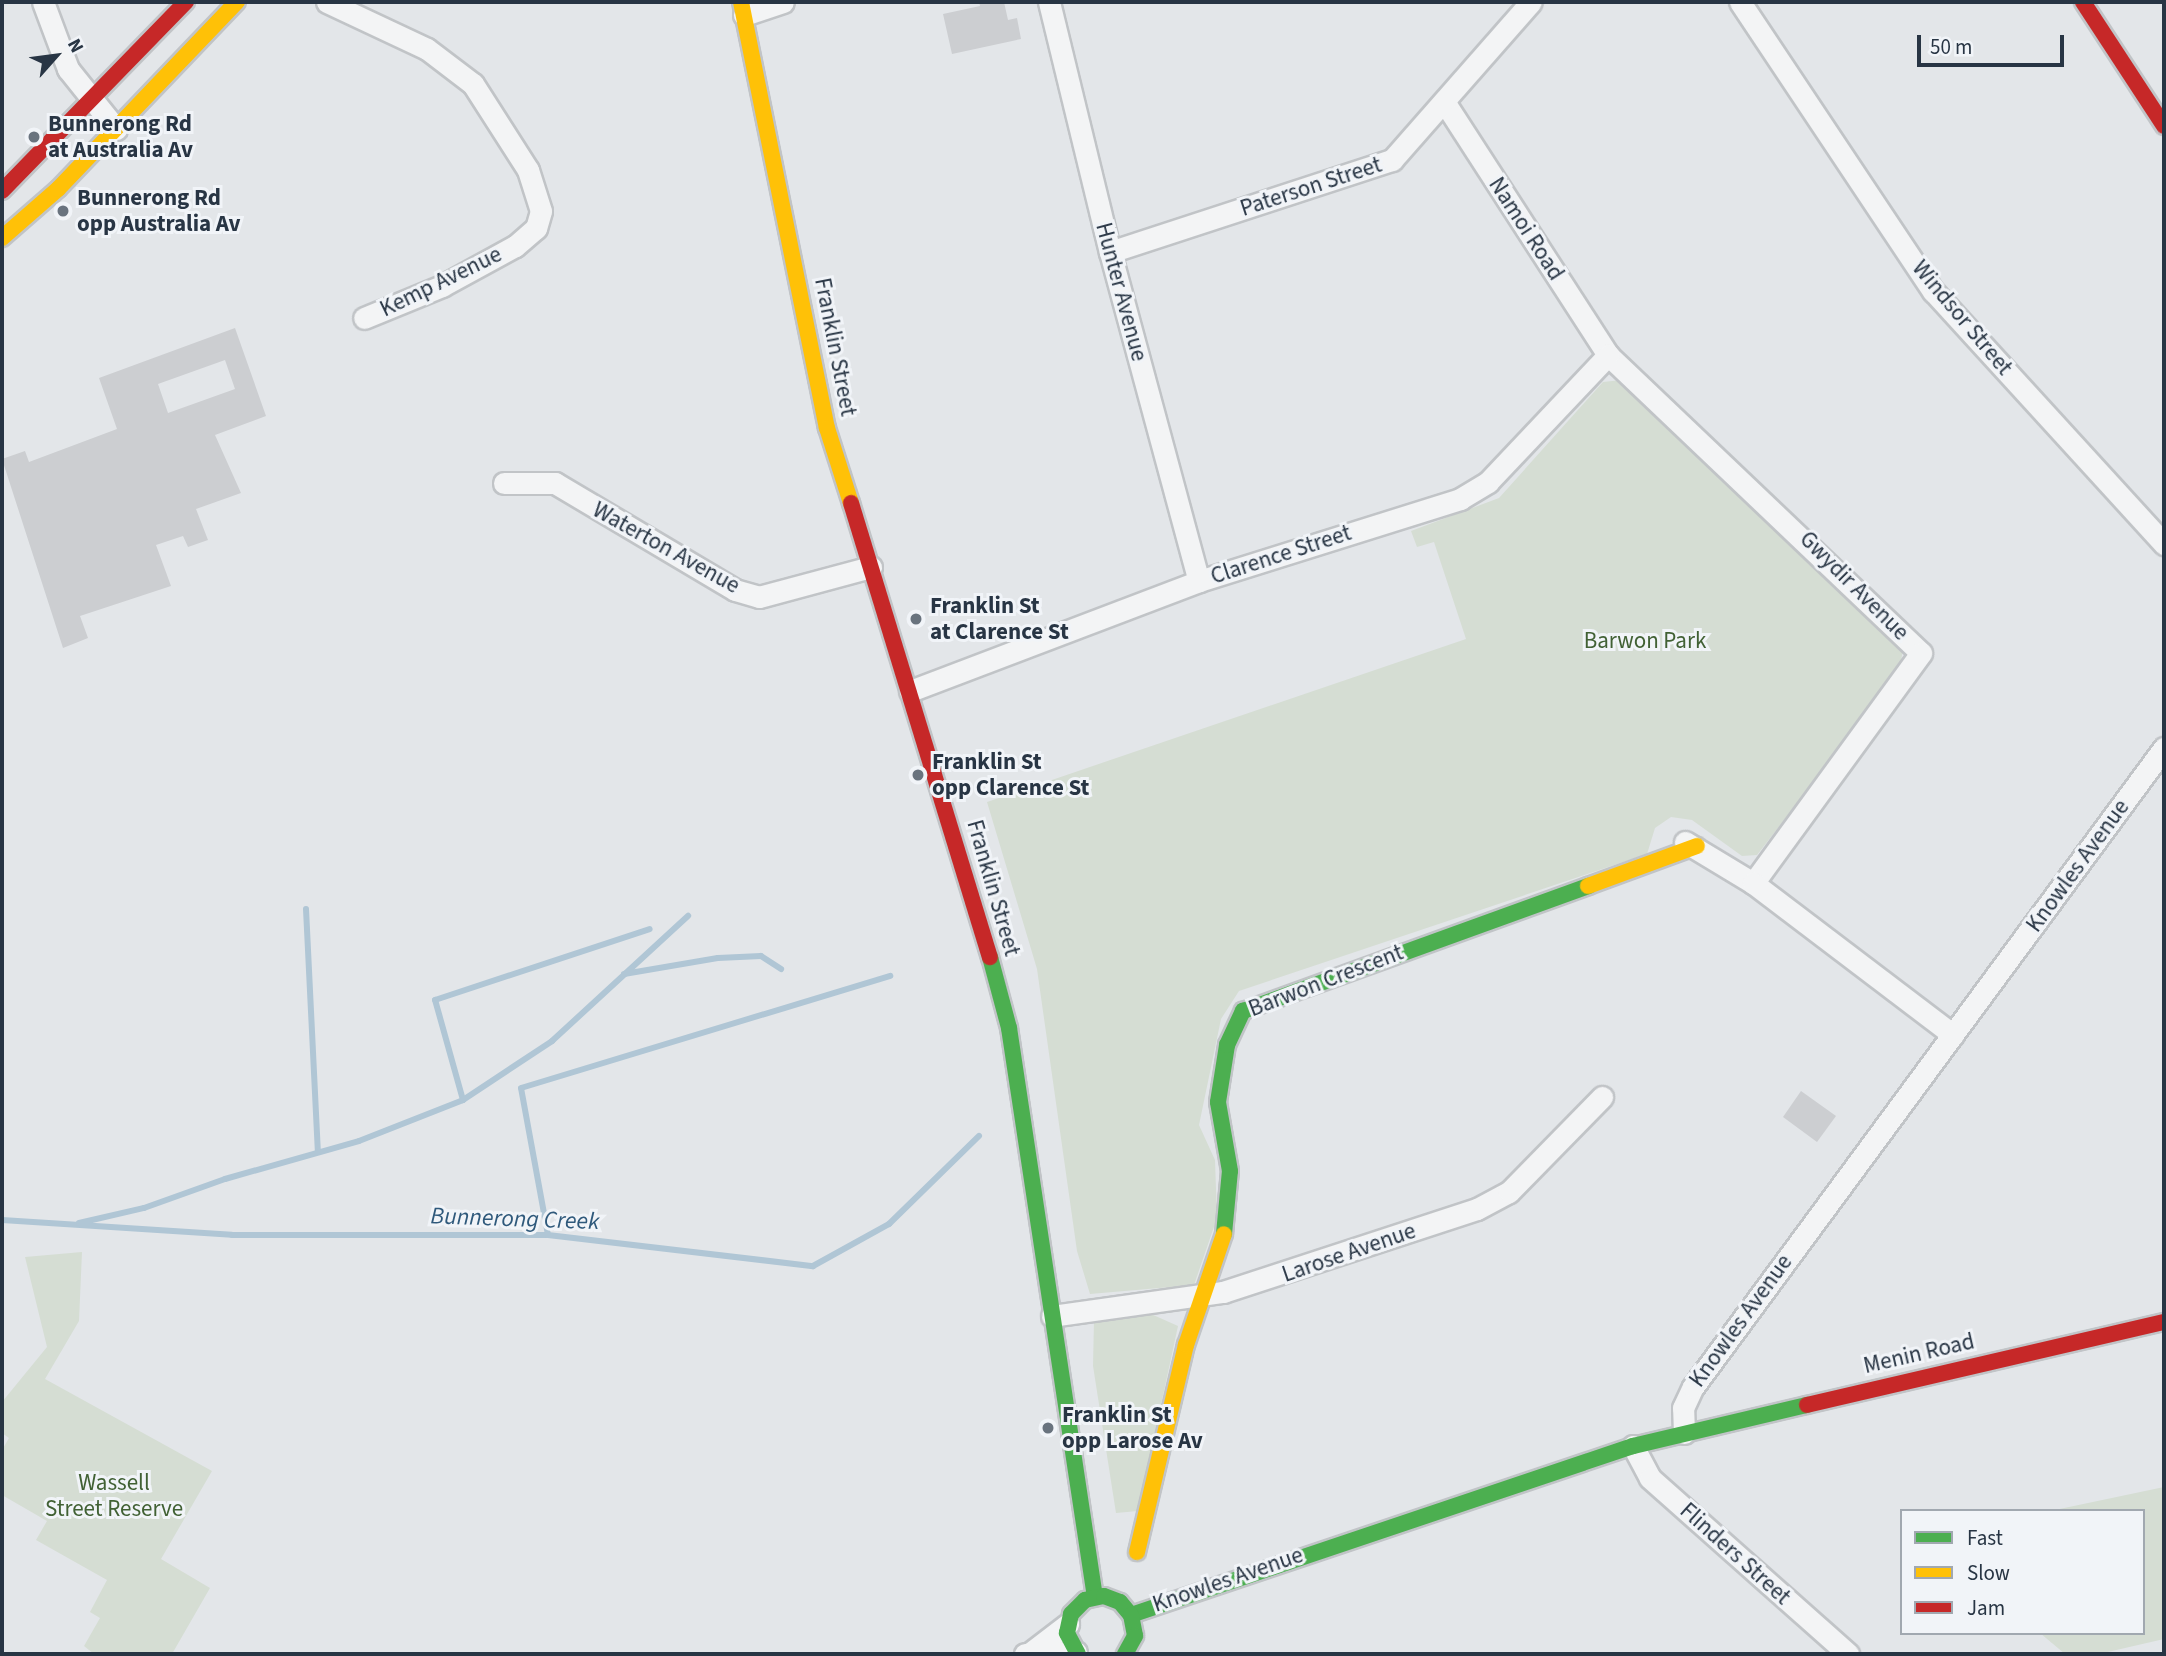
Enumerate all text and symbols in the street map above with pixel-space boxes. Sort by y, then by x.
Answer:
north arrow [21,21,91,91]
scale bar [1921,21,2068,65]
text: 50 m [1930,32,1972,62]
text: N [60,34,90,58]
place label: Bunnerong Rd at Australia Av [48,110,193,164]
marker: Bunnerong Rd at Australia Av [26,129,42,145]
street label: Paterson Street [1237,151,1385,223]
street label: Namoi Road [1482,172,1570,286]
place label: Bunnerong Rd opp Australia Av [77,184,241,238]
marker: Bunnerong Rd opp Australia Av [55,203,71,219]
street label: Hunter Avenue [1089,220,1153,364]
street label: Kemp Avenue [376,241,506,323]
street label: Windsor Street [1906,255,2018,381]
street label: Franklin Street [808,276,862,418]
street label: Waterton Avenue [588,496,744,600]
street label: Clarence Street [1207,519,1355,591]
street label: Gwydir Avenue [1794,526,1914,646]
place label: Franklin St at Clarence St [930,592,1069,646]
marker: Franklin St at Clarence St [908,611,924,627]
park label: Barwon Park [1584,627,1706,655]
place label: Franklin St opp Clarence St [932,748,1089,802]
marker: Franklin St opp Clarence St [910,767,926,783]
street label: Knowles Avenue [2021,794,2135,938]
street label: Franklin Street [960,817,1026,959]
street label: Barwon Crescent [1245,939,1407,1023]
water label: Bunnerong Creek [430,1202,600,1236]
street label: Larose Avenue [1279,1217,1419,1289]
street label: Knowles Avenue [1684,1249,1798,1393]
street label: Menin Road [1861,1328,1977,1380]
place label: Franklin St opp Larose Av [1062,1401,1203,1455]
marker: Franklin St opp Larose Av [1040,1420,1056,1436]
park label: Wassell Street Reserve [45,1469,183,1523]
street label: Flinders Street [1674,1497,1796,1611]
legend [1900,1509,2145,1635]
text: Fast [1967,1523,2003,1553]
street label: Knowles Avenue [1149,1541,1307,1619]
text: Slow [1967,1558,2010,1588]
text: Jam [1967,1593,2005,1623]

